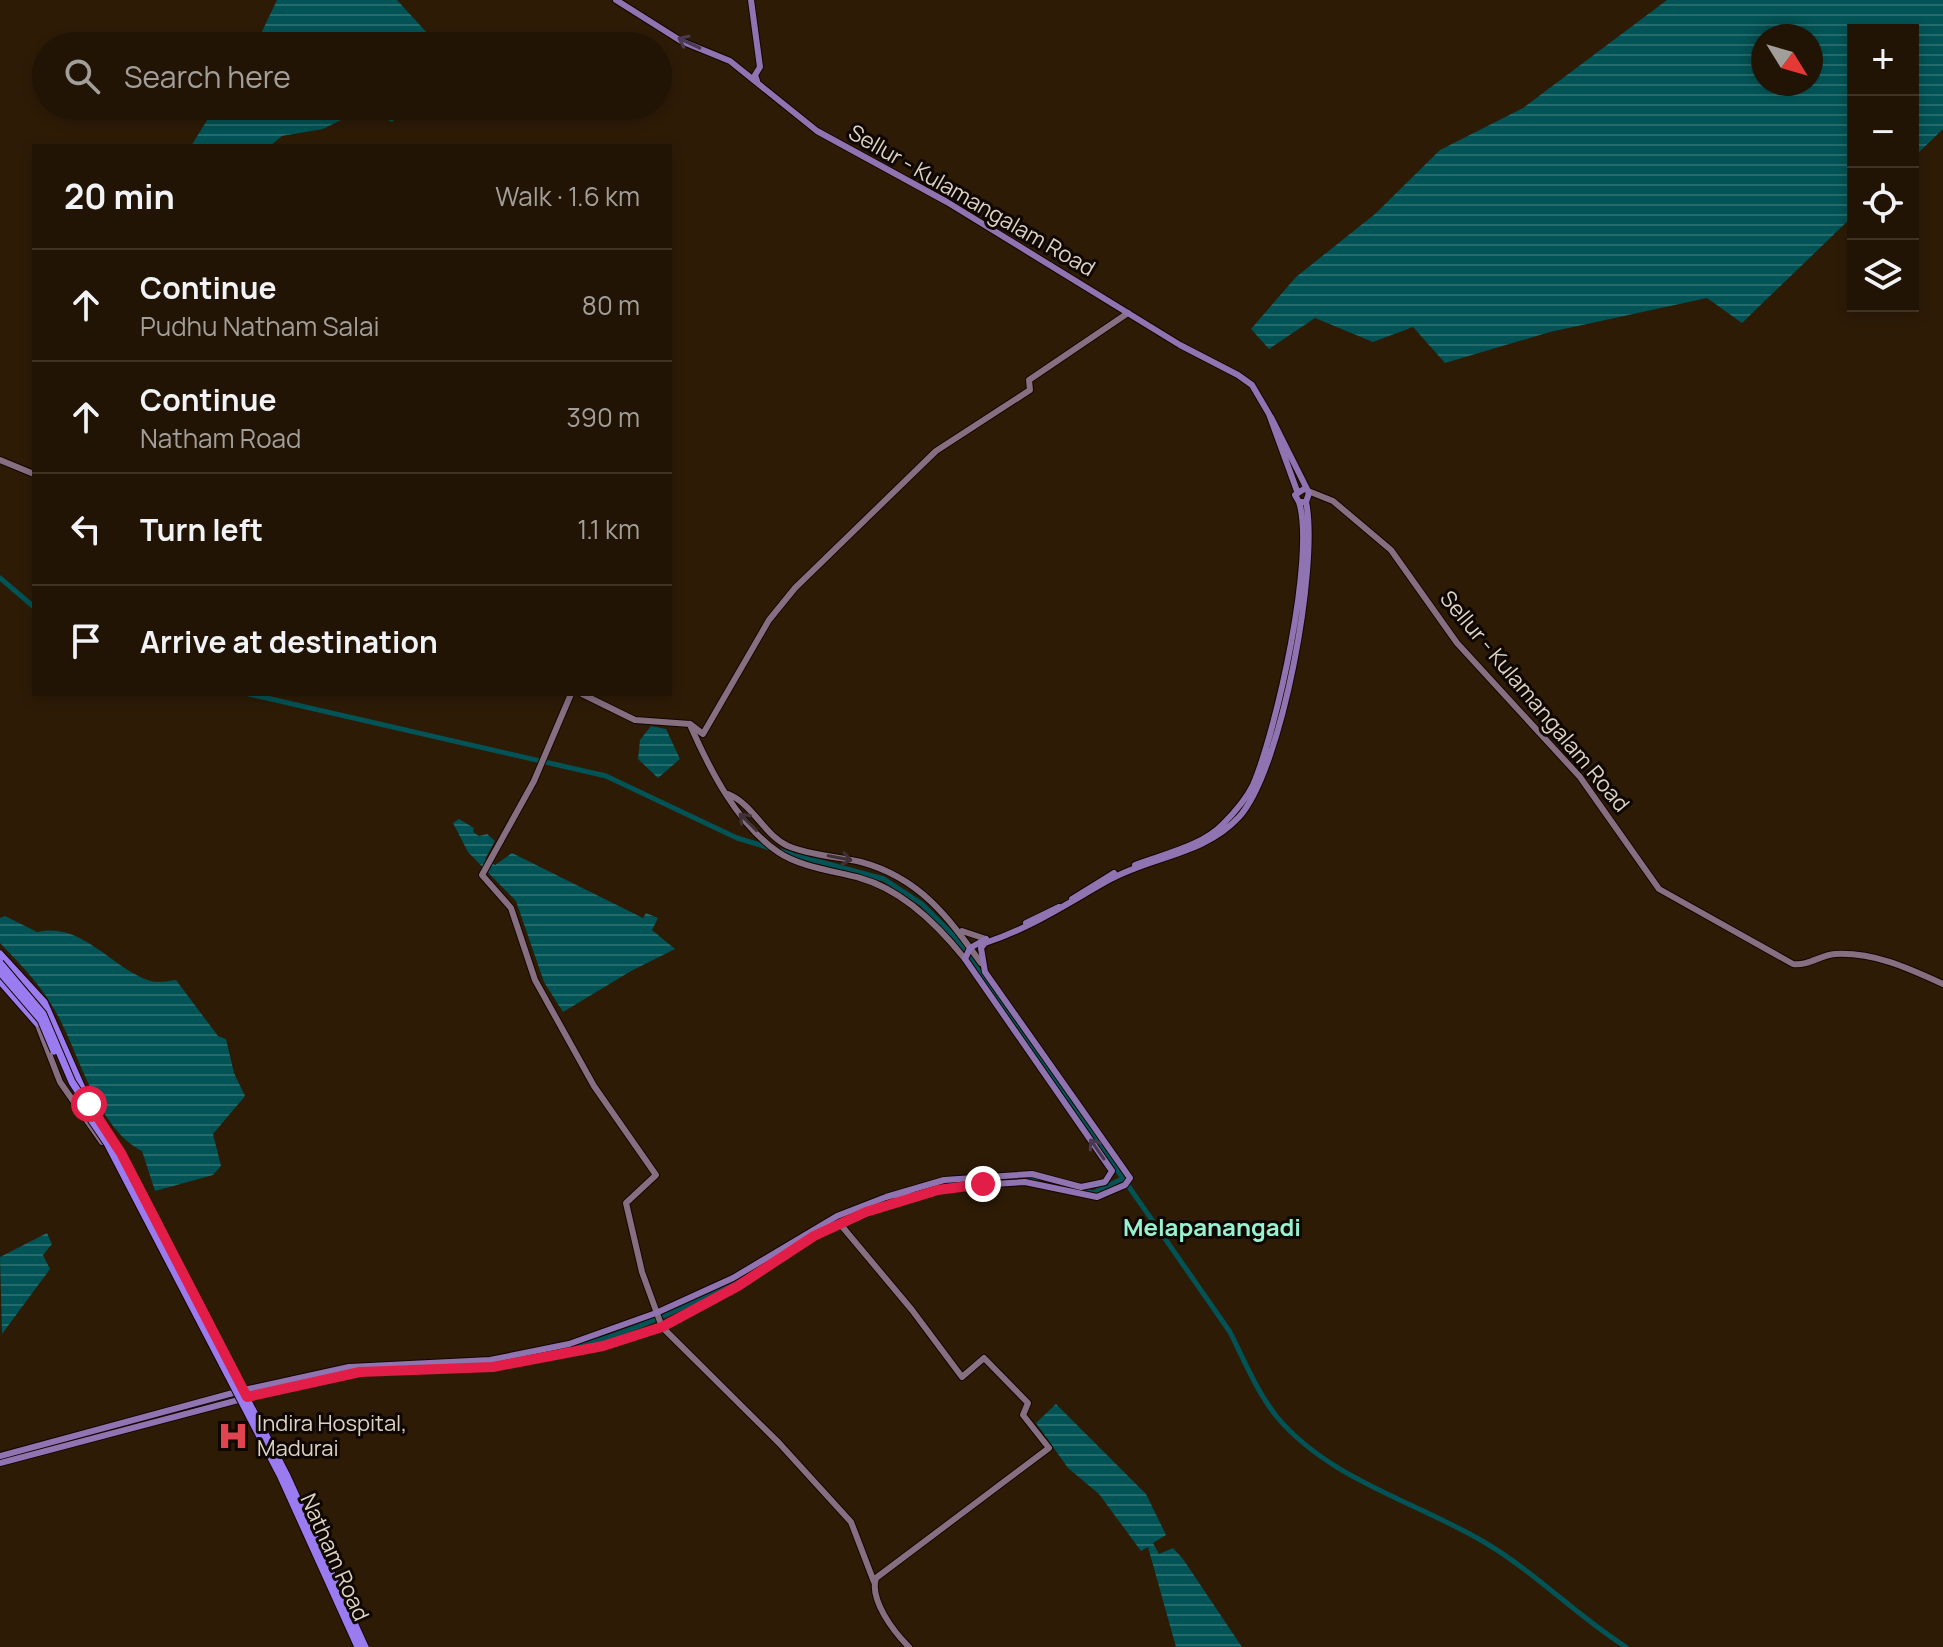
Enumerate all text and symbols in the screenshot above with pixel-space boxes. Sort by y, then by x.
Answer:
north arrow [1751,24,1823,96]
map controls [1847,24,1919,312]
button: + [1847,24,1919,96]
search box [32,32,672,120]
one-way arrow [678,35,702,50]
icon: search [60,54,104,98]
text: Search here [124,56,291,97]
button: − [1847,96,1919,168]
street label: Sellur - Kulamangalam Road [843,117,1101,283]
button: locate [1847,168,1919,240]
text: 20 min [64,173,175,219]
text: Walk · 1.6 km [495,178,640,214]
button: layers [1847,240,1919,312]
text: Continue [140,267,276,308]
icon: ahead [64,283,108,327]
text: 80 m [582,287,640,323]
text: Pudhu Natham Salai [140,308,380,344]
text: Continue [140,379,276,420]
icon: ahead [64,395,108,439]
text: 390 m [566,399,640,435]
text: Natham Road [140,420,301,456]
icon: left [64,507,108,551]
text: Turn left [140,509,263,550]
text: 1.1 km [577,511,640,547]
street label: Sellur - Kulamangalam Road [1433,584,1637,818]
icon: arrive [64,619,108,663]
text: Arrive at destination [140,621,438,662]
one-way arrow [739,813,758,832]
one-way arrow [827,852,852,867]
route start [71,1086,107,1122]
one-way arrow [1089,1139,1105,1161]
route end [965,1166,1001,1202]
district label: Melapanangadi [1123,1210,1301,1243]
place label: Indira Hospital, Madurai [257,1408,407,1463]
hospital icon: Indira Hospital, Madurai [216,1419,250,1453]
street label: Natham Road [294,1489,376,1625]

